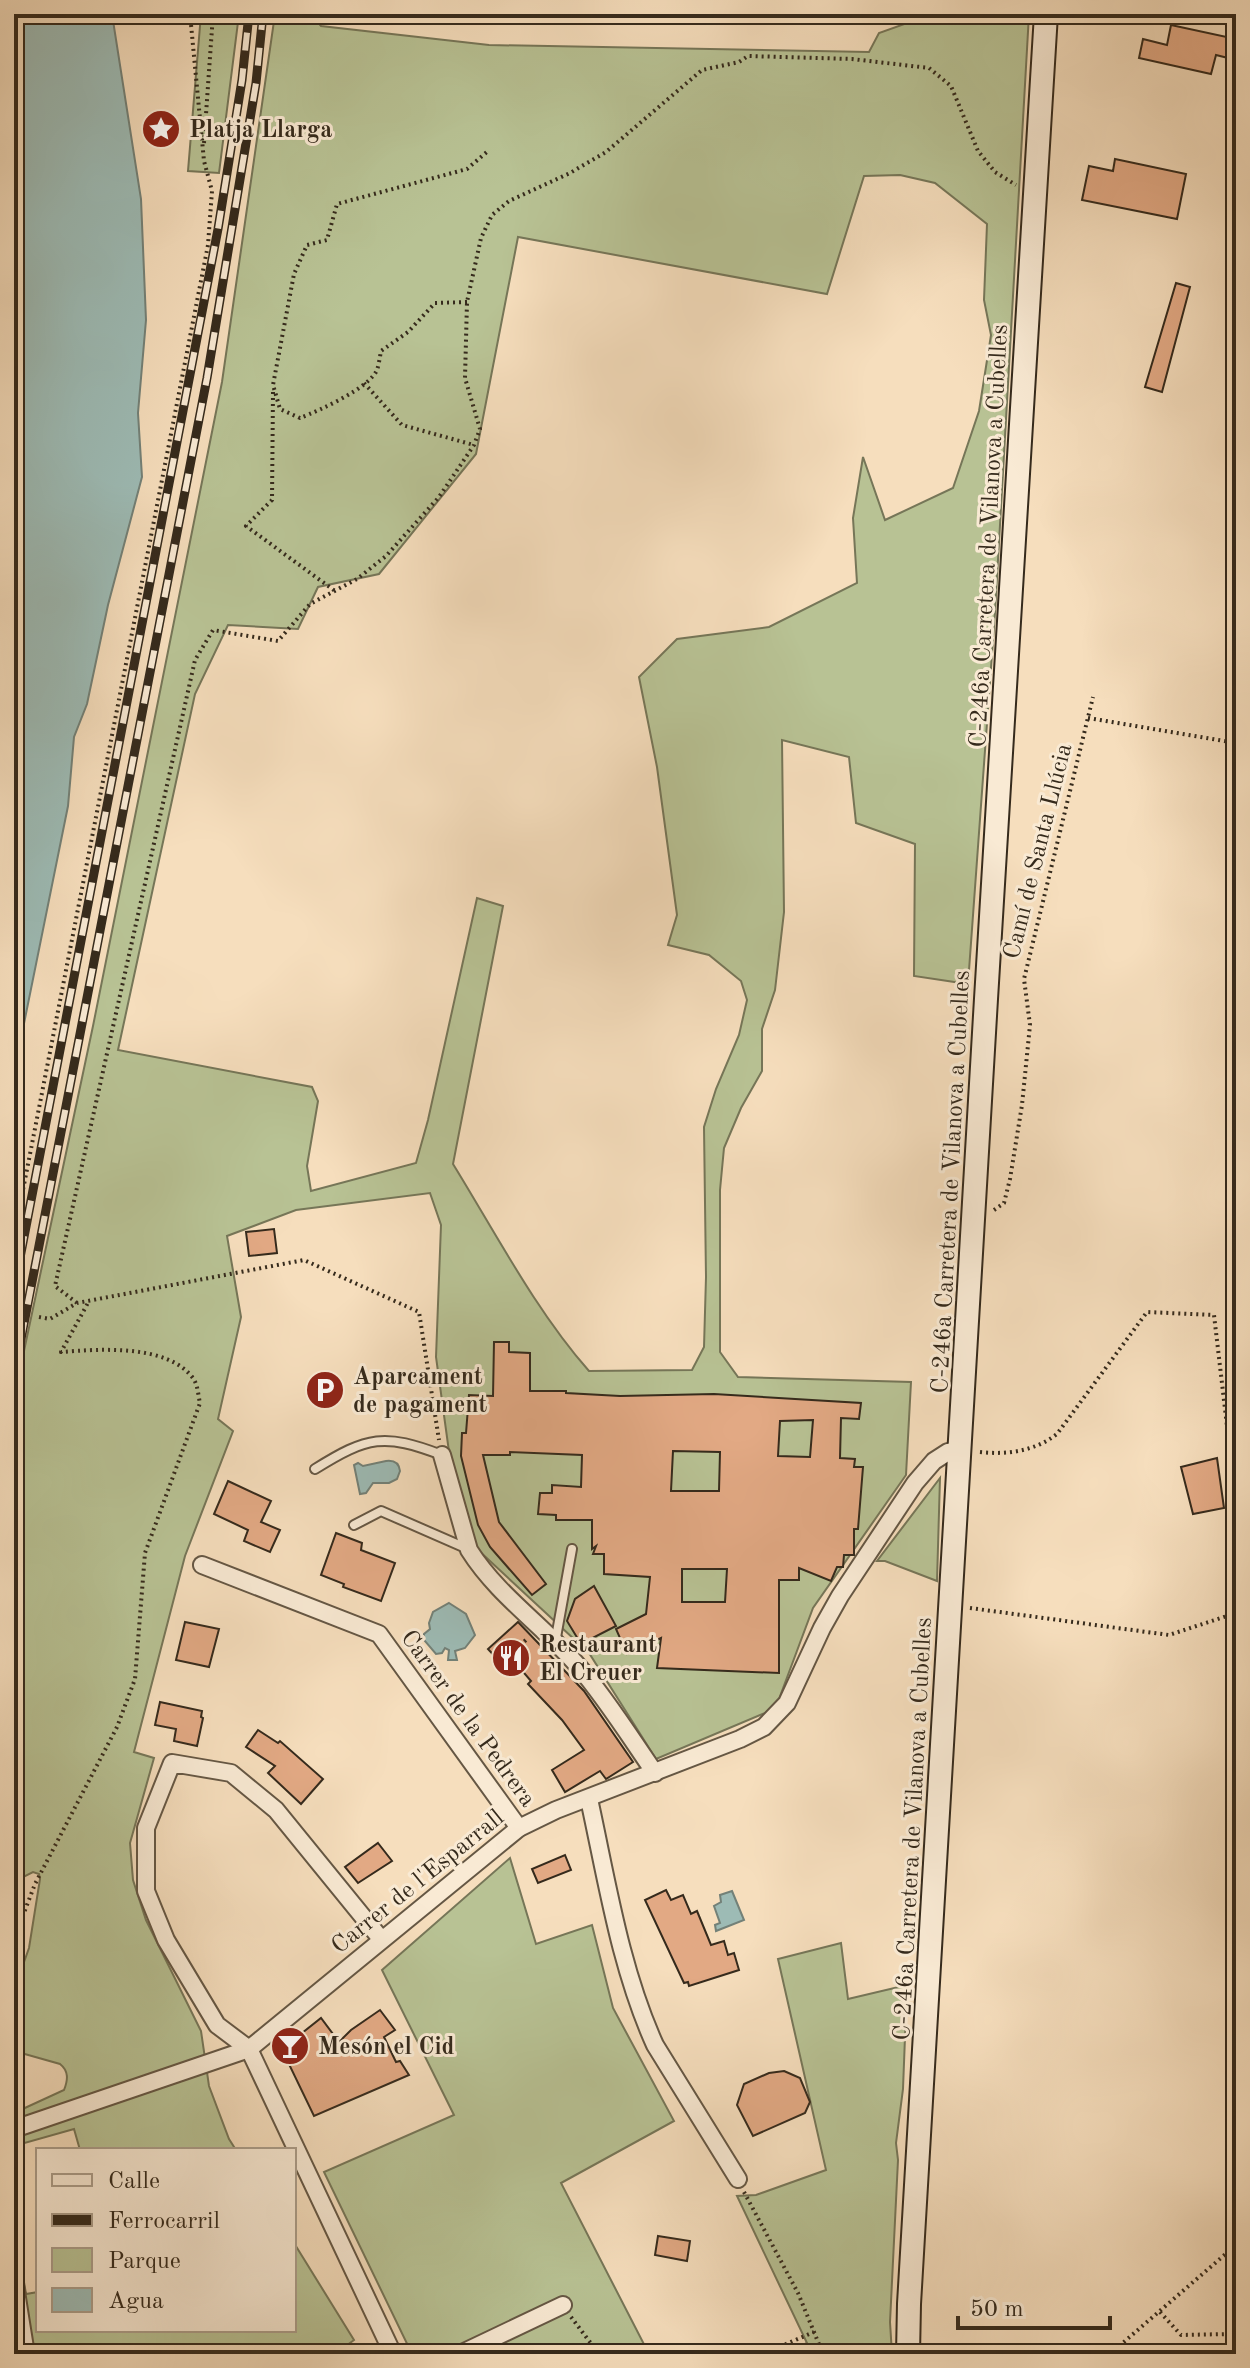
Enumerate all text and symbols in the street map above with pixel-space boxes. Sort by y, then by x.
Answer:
place icon: Platja Llarga [140,108,182,150]
place label: Platja Llarga [189,119,332,143]
street label: C-246a Carretera de Vilanova a Cubelles [967,324,1013,748]
street label: Camí de Santa Llúcia [1001,741,1077,962]
street label: C-246a Carretera de Vilanova a Cubelles [929,970,975,1394]
place label: Aparcament de pagament [353,1366,488,1418]
parking icon: Aparcament de pagament [304,1369,346,1411]
street label: C-246a Carretera de Vilanova a Cubelles [891,1617,937,2041]
street label: Carrer de la Pedrera [395,1626,539,1812]
place label: Restaurant El Creuer [539,1634,657,1686]
restaurant icon: Restaurant El Creuer [490,1637,532,1679]
street label: Carrer de l'Esparrall [328,1806,509,1959]
bar icon: Mesón el Cid [269,2025,311,2067]
place label: Mesón el Cid [318,2036,455,2060]
legend [36,2148,296,2332]
text: Calle [108,2170,160,2194]
text: Ferrocarril [108,2210,220,2234]
text: Parque [108,2250,181,2274]
scale bar [958,2280,1110,2330]
text: Agua [108,2290,164,2314]
text: 50 m [970,2298,1024,2322]

